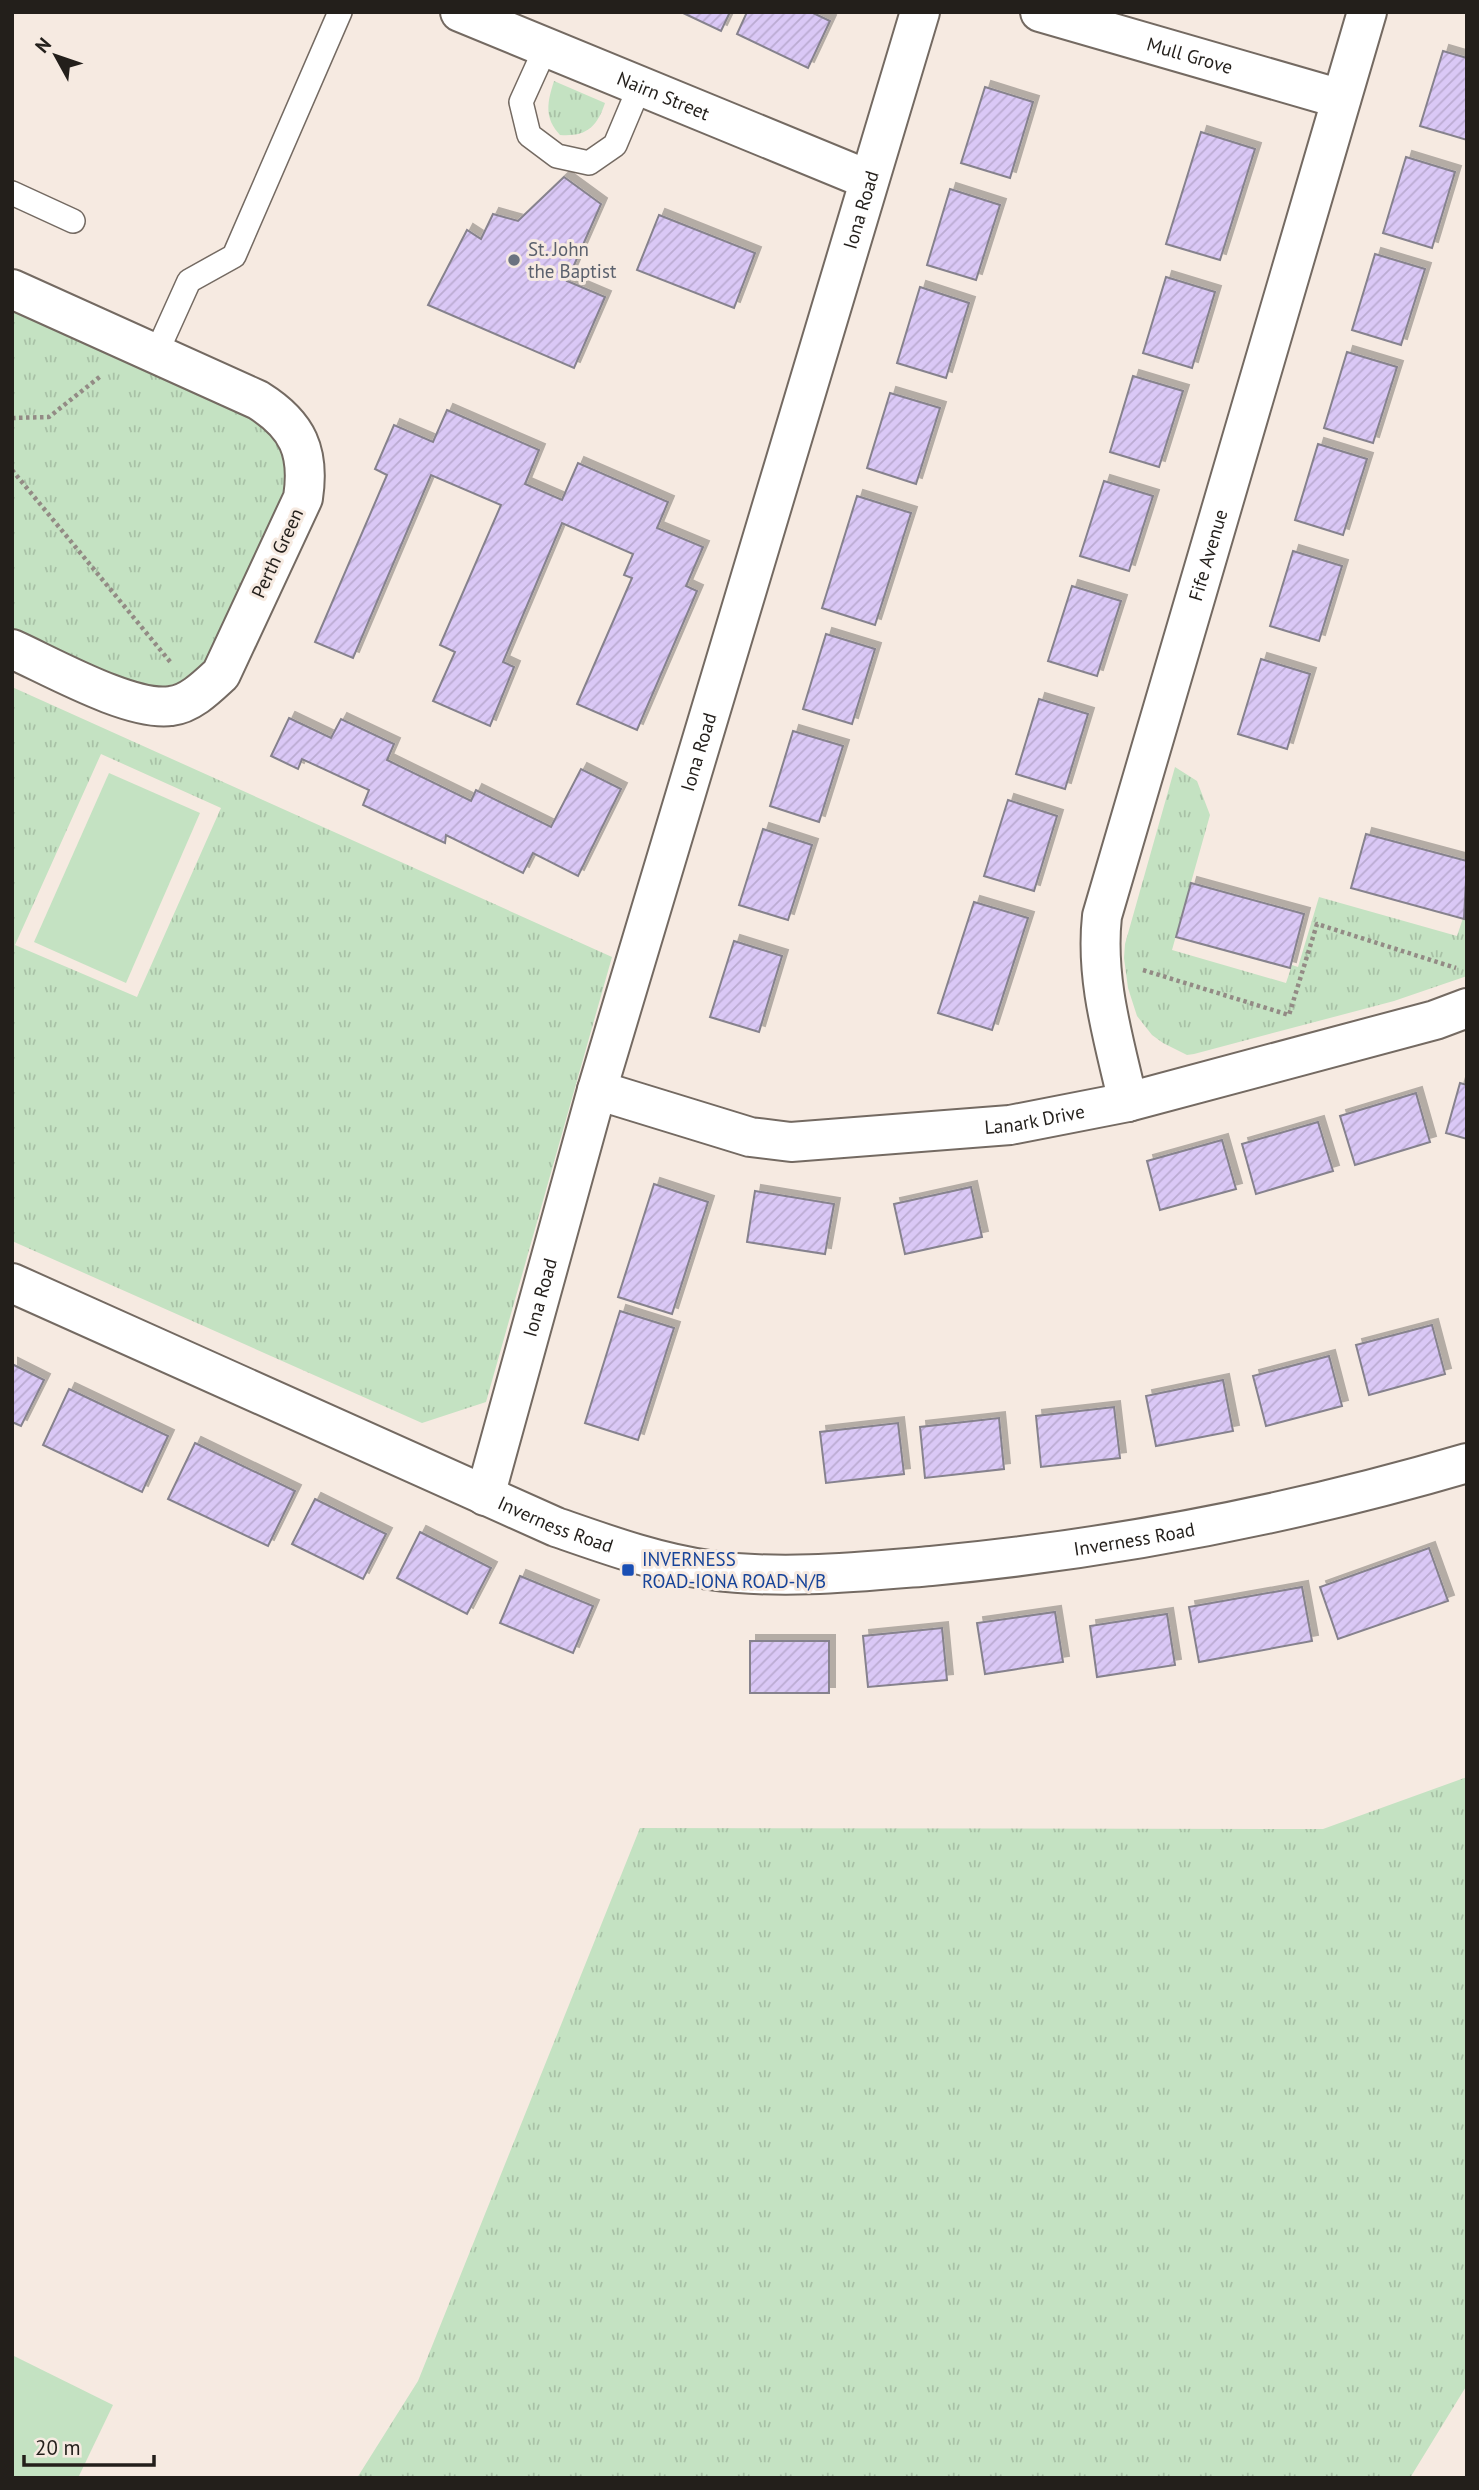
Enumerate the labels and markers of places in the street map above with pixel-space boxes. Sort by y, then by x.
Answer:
place label: St. John the Baptist [528,237,617,283]
marker: St. John the Baptist [506,252,522,268]
place label: INVERNESS ROAD-IONA ROAD-N/B [642,1547,826,1593]
marker: INVERNESS ROAD-IONA ROAD-N/B [620,1562,636,1578]

